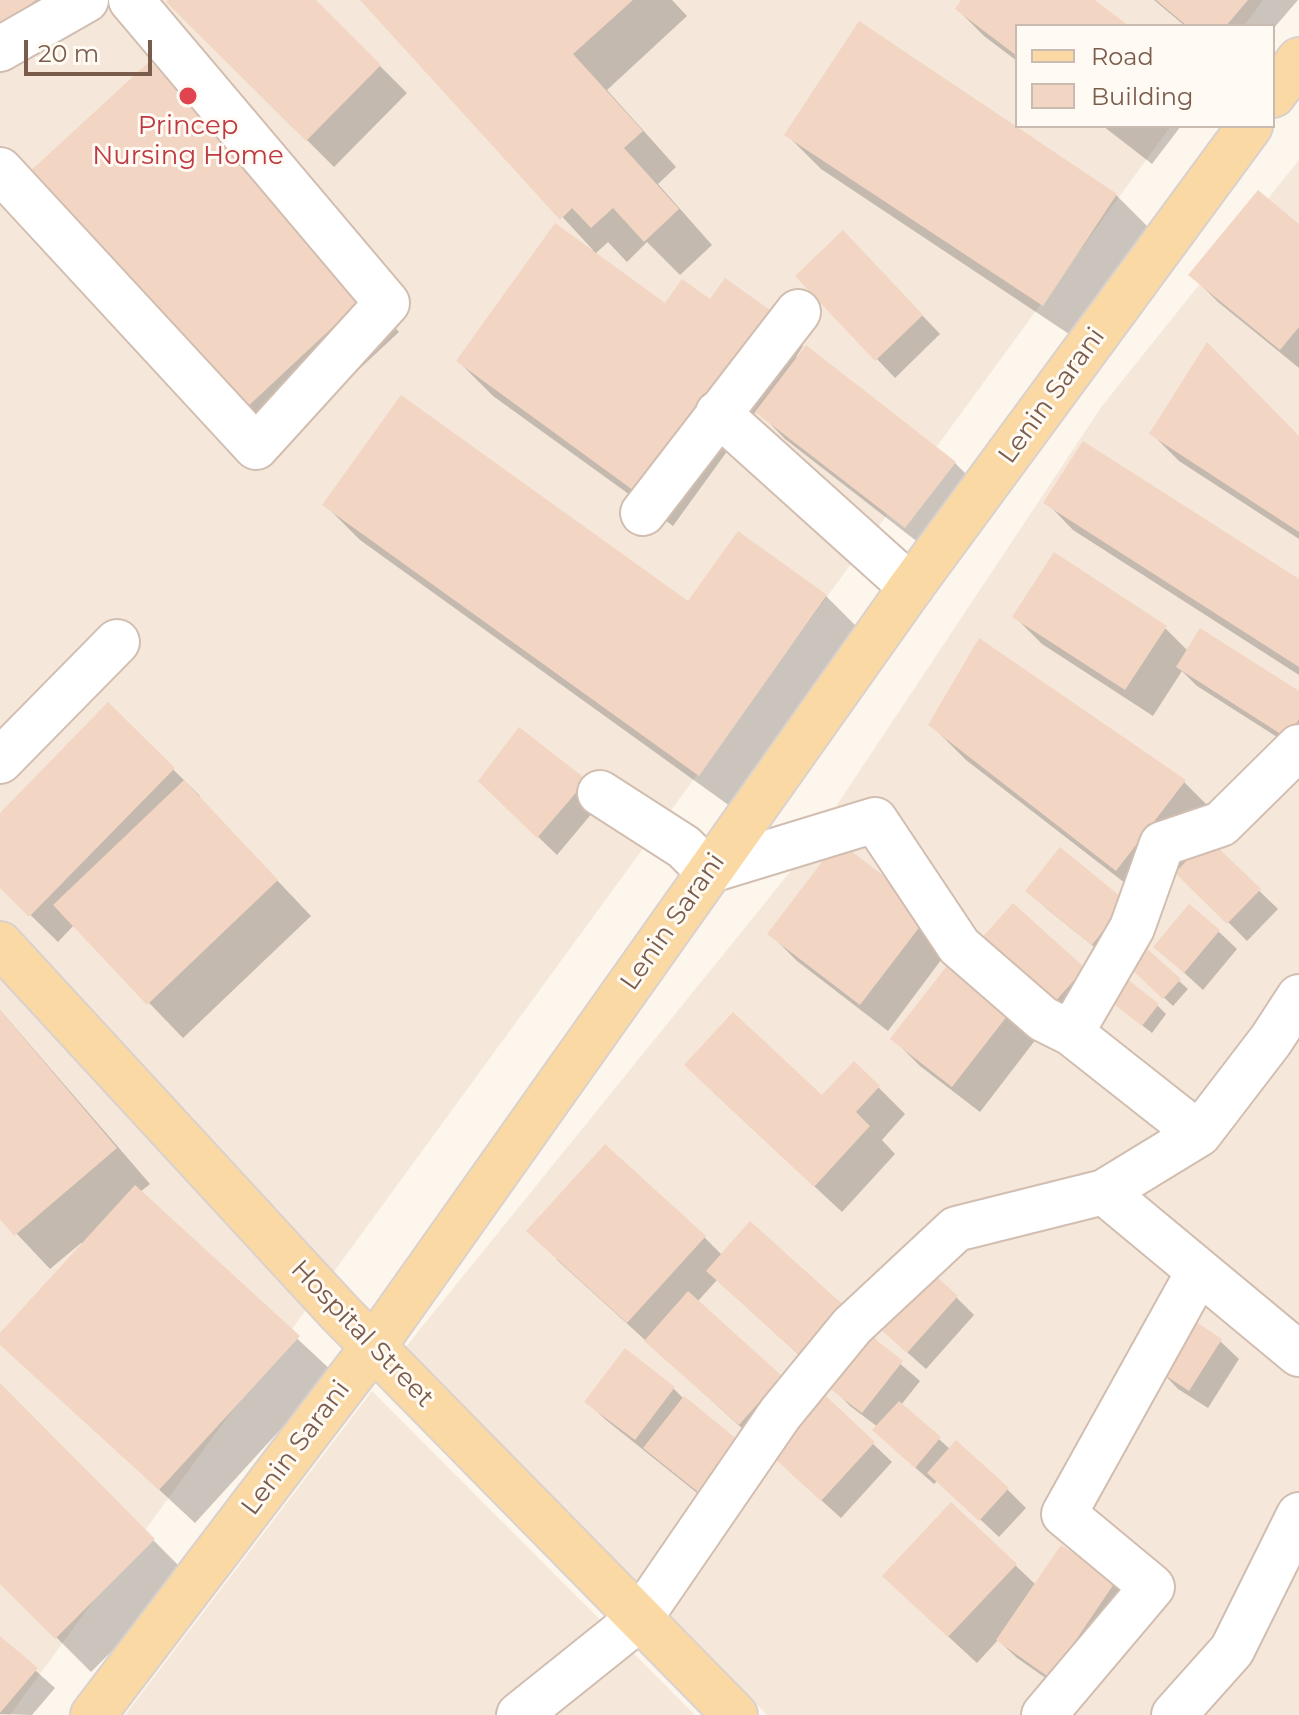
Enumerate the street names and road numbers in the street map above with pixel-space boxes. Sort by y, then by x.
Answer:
street label: Lenin Sarani [992,322,1112,470]
street label: Lenin Sarani [614,847,732,997]
street label: Hospital Street [284,1254,440,1414]
street label: Lenin Sarani [235,1375,357,1521]

